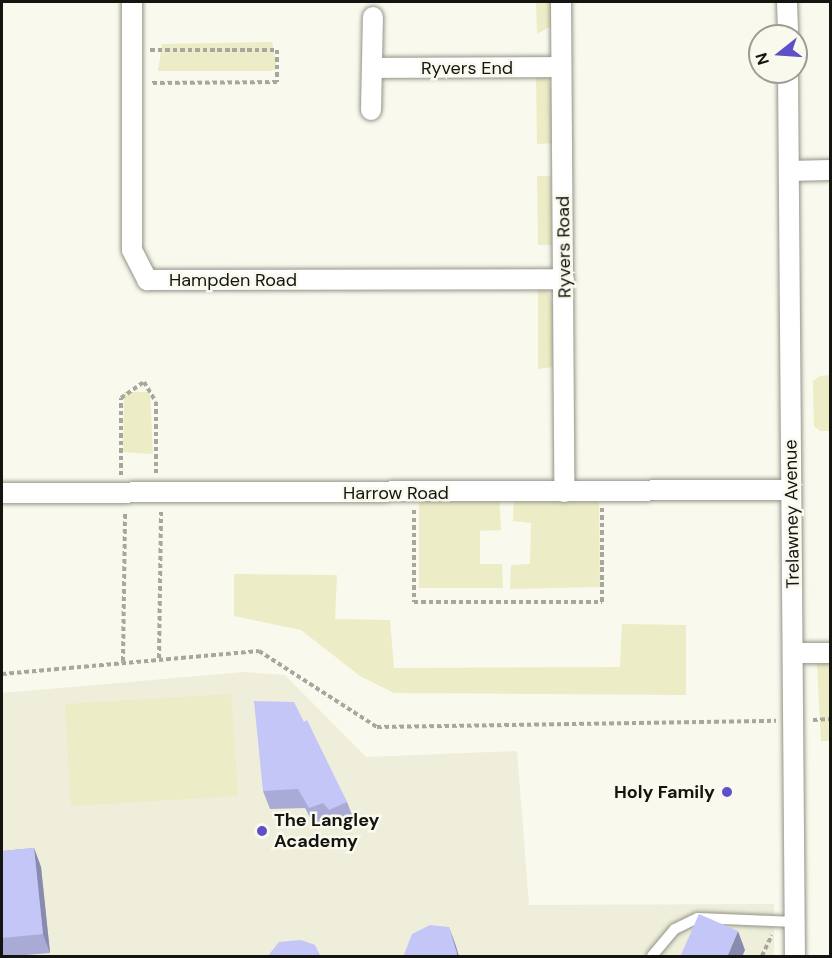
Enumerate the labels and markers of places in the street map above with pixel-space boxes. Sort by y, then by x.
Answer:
place label: Holy Family [614,781,715,803]
marker: Holy Family [720,785,734,799]
place label: The Langley Academy [274,810,379,852]
marker: The Langley Academy [255,824,269,838]

